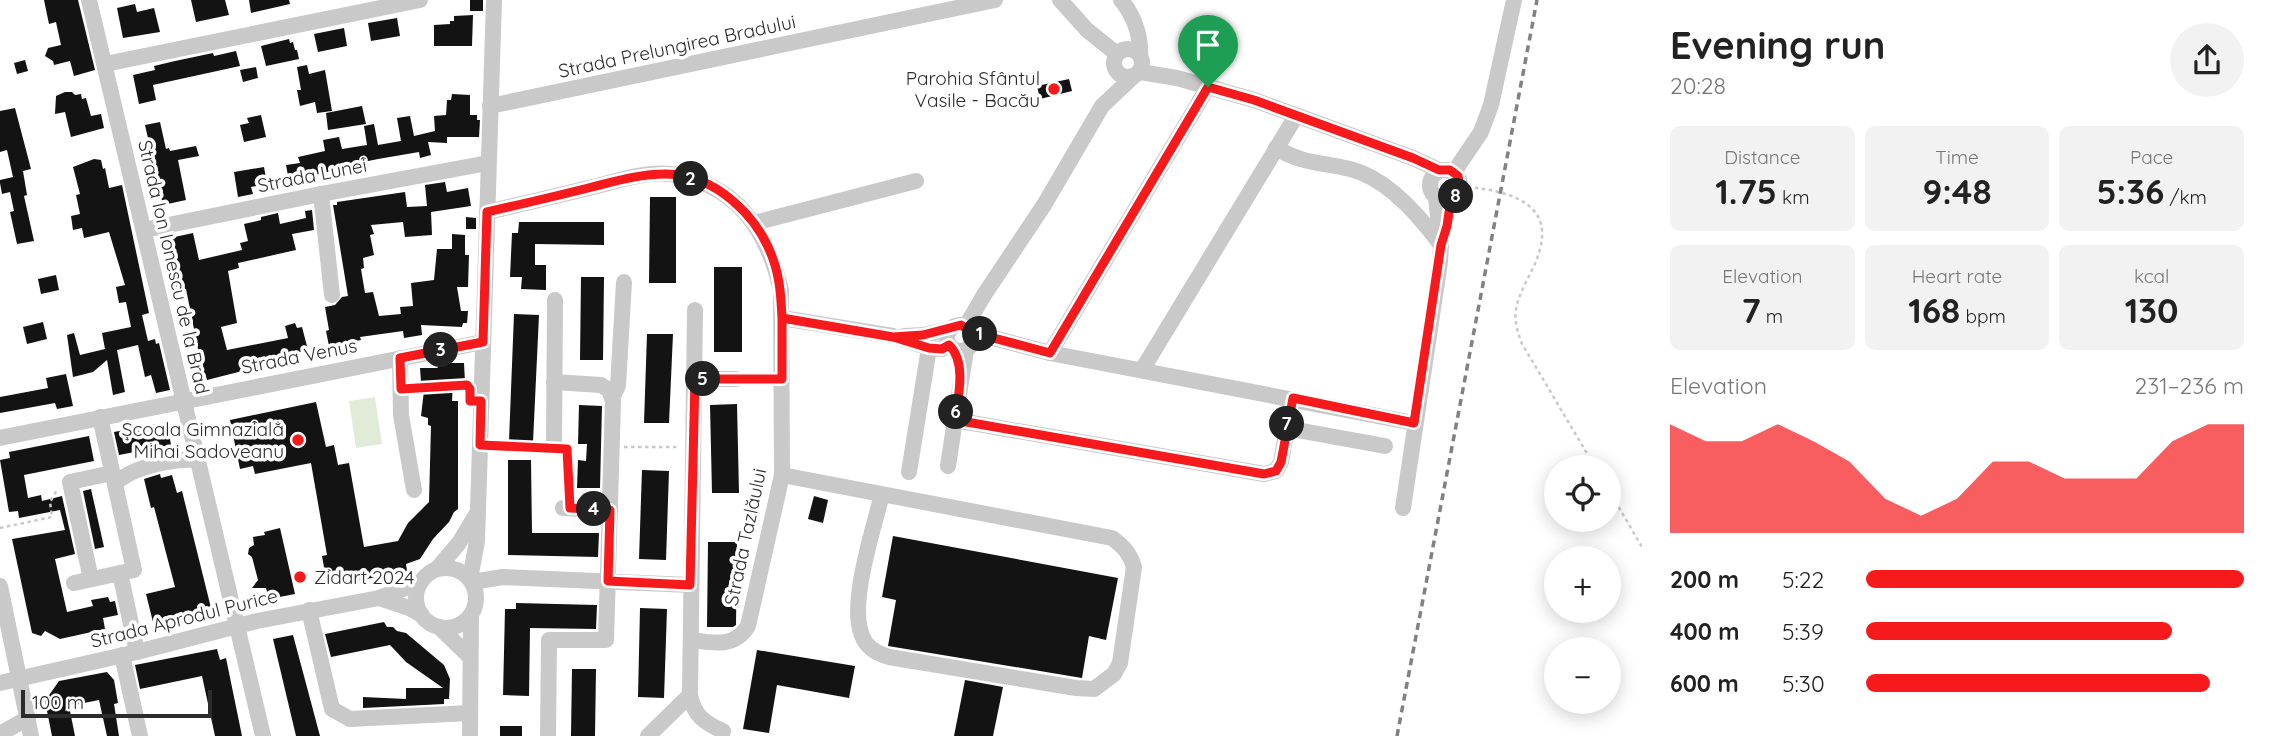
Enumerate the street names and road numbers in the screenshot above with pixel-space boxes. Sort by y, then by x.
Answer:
street label: Strada Prelungirea Bradului [556,9,798,83]
street label: Strada Ion Ionescu de la Brad [133,138,215,396]
street label: Strada Lunei [255,153,369,197]
street label: Strada Venus [239,333,359,379]
street label: Strada Tazlăului [719,466,771,608]
street label: Strada Aprodul Purice [88,583,280,653]

